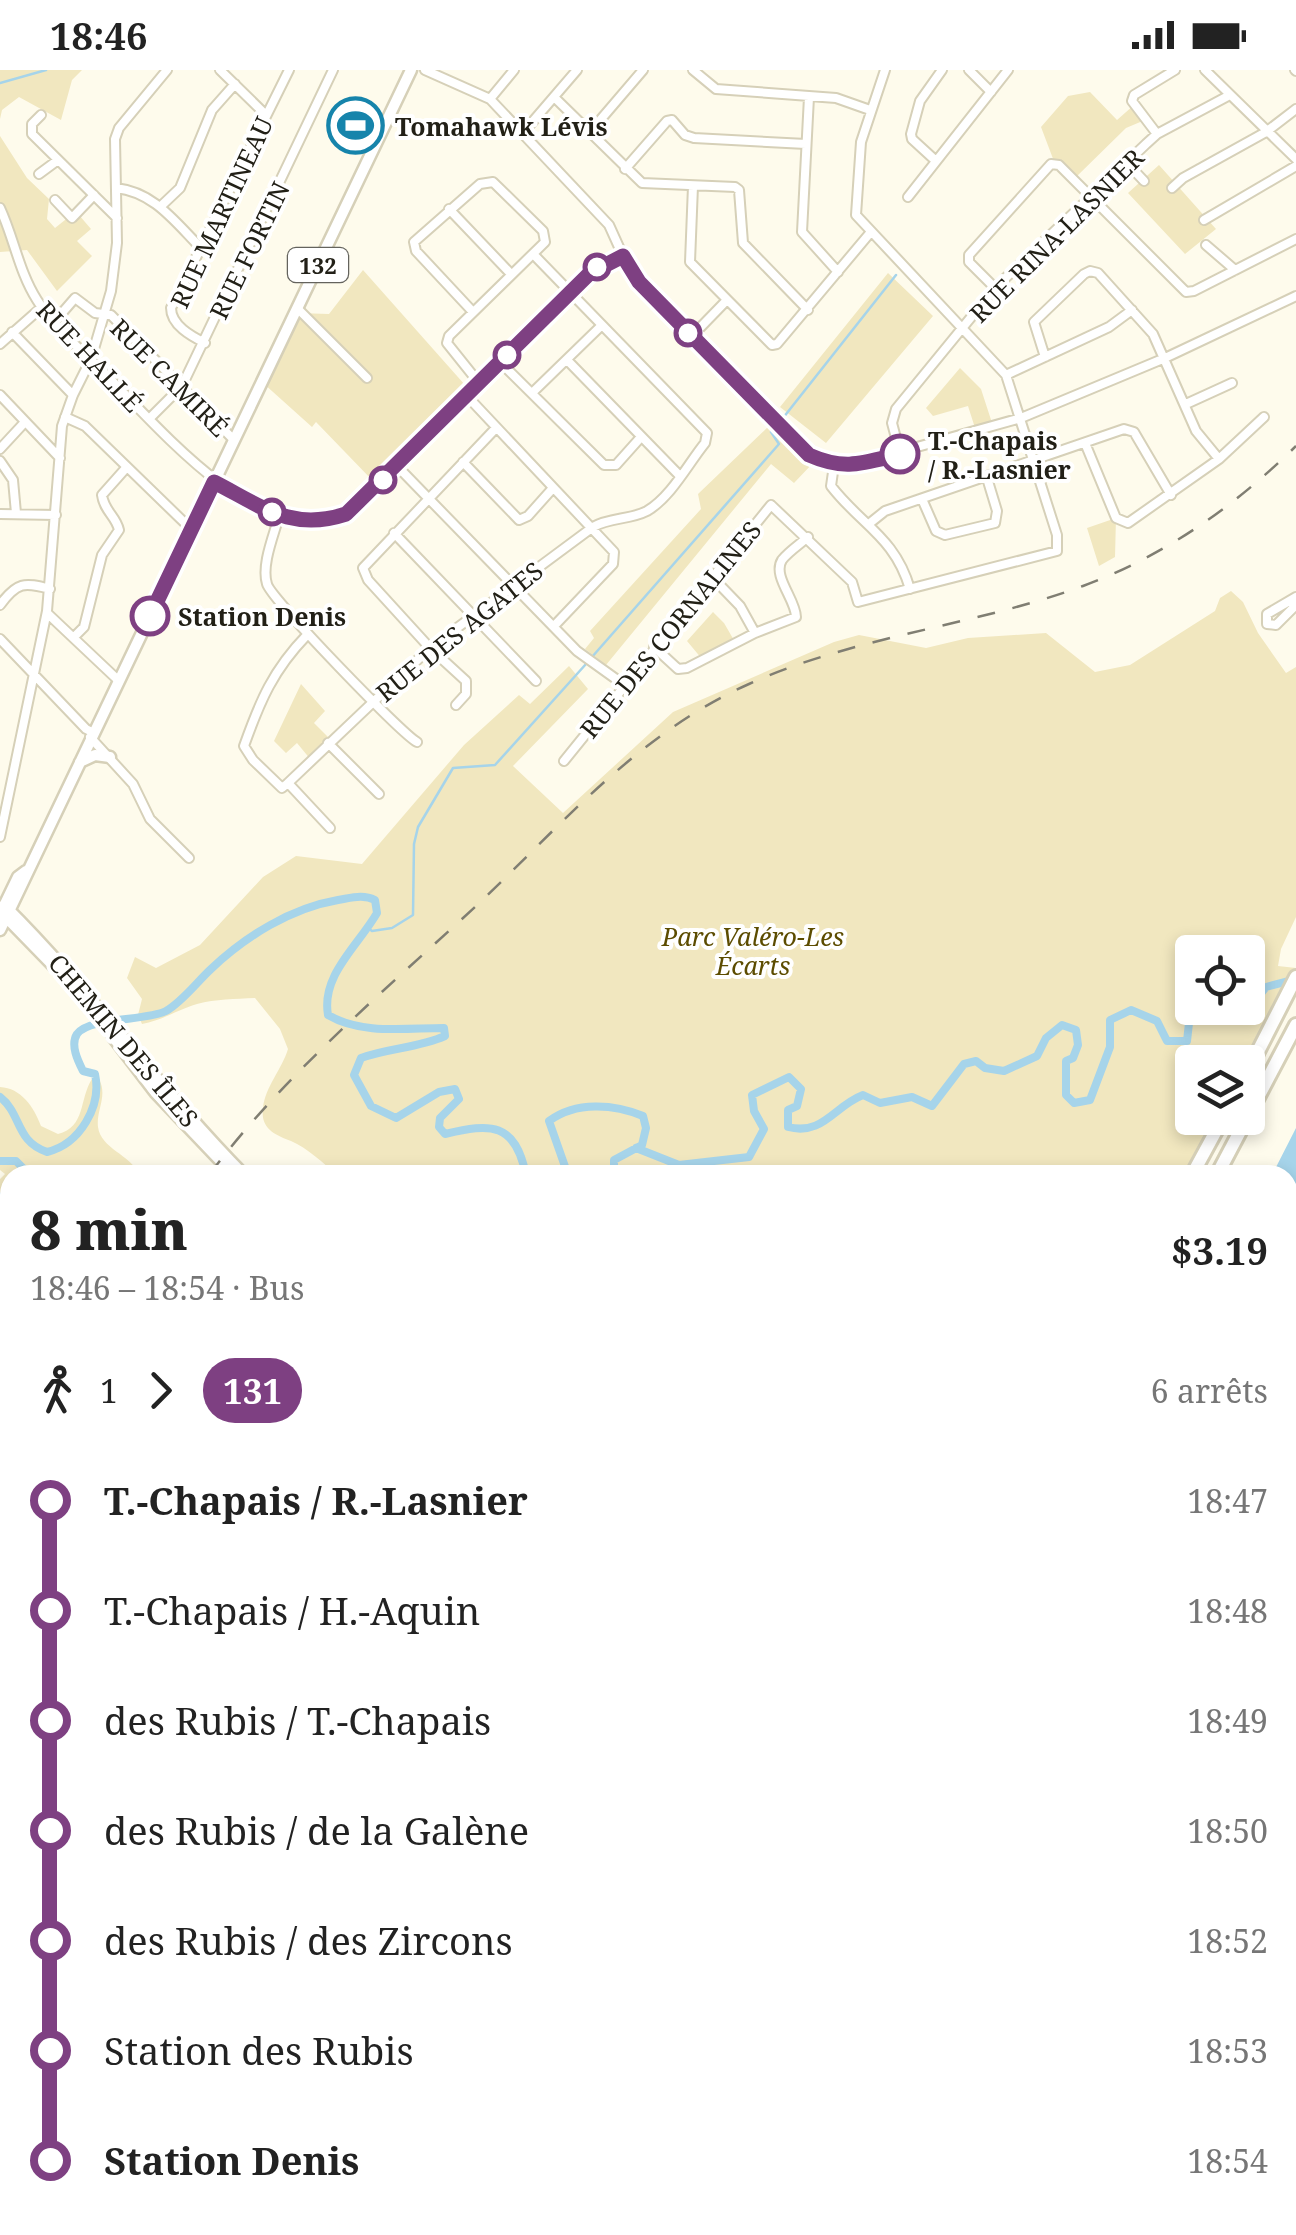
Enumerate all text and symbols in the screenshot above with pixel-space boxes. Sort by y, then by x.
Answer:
text: 18:46 [50,9,147,61]
sports icon: Tomahawk Lévis [326,96,386,156]
place label: Tomahawk Lévis [395,109,608,143]
street label: RUE MARTINEAU [162,111,280,313]
street label: RUE RINA-LASNIER [962,140,1151,329]
street label: RUE FORTIN [201,176,297,324]
road number: 132 [288,248,348,282]
unlabelled marker [584,254,610,280]
street label: RUE HALLÉ [30,293,150,419]
street label: RUE CAMIRÉ [104,311,236,443]
unlabelled marker [675,320,701,346]
unlabelled marker [494,342,520,368]
place label: T.-Chapais / R.-Lasnier [928,423,1071,486]
marker: T.-Chapais / R.-Lasnier [881,435,919,473]
unlabelled marker [370,467,396,493]
unlabelled marker [259,499,285,525]
street label: RUE DES CORNALINES [572,513,768,745]
street label: RUE DES AGATES [368,553,550,709]
marker: Station Denis [131,597,169,635]
place label: Station Denis [178,599,346,633]
park label: Parc Valéro-Les Écarts [661,919,844,982]
map controls [1175,935,1265,1135]
button: locate [1175,935,1265,1025]
street label: CHEMIN DES ÎLES [41,946,207,1134]
button: layers [1175,1045,1265,1135]
text: 8 min [30,1191,188,1266]
text: $3.19 [1171,1224,1268,1276]
text: 18:46 – 18:54 · Bus [30,1266,304,1309]
icon: walk [30,1363,85,1418]
icon: forward [133,1363,188,1418]
text: 131 [223,1367,282,1414]
text: 1 [100,1369,118,1412]
text: 6 arrêts [1151,1369,1268,1412]
text: T.-Chapais / R.-Lasnier [104,1474,528,1526]
text: 18:47 [1187,1479,1268,1522]
text: T.-Chapais / H.-Aquin [104,1584,480,1636]
text: 18:48 [1187,1589,1268,1632]
text: des Rubis / T.-Chapais [104,1694,491,1746]
text: 18:49 [1187,1699,1268,1742]
text: des Rubis / de la Galène [104,1804,529,1856]
text: 18:50 [1187,1809,1268,1852]
text: des Rubis / des Zircons [104,1914,513,1966]
text: 18:52 [1187,1919,1268,1962]
text: Station des Rubis [104,2024,414,2076]
text: 18:53 [1187,2029,1268,2072]
text: Station Denis [104,2134,359,2186]
text: 18:54 [1187,2139,1268,2182]

